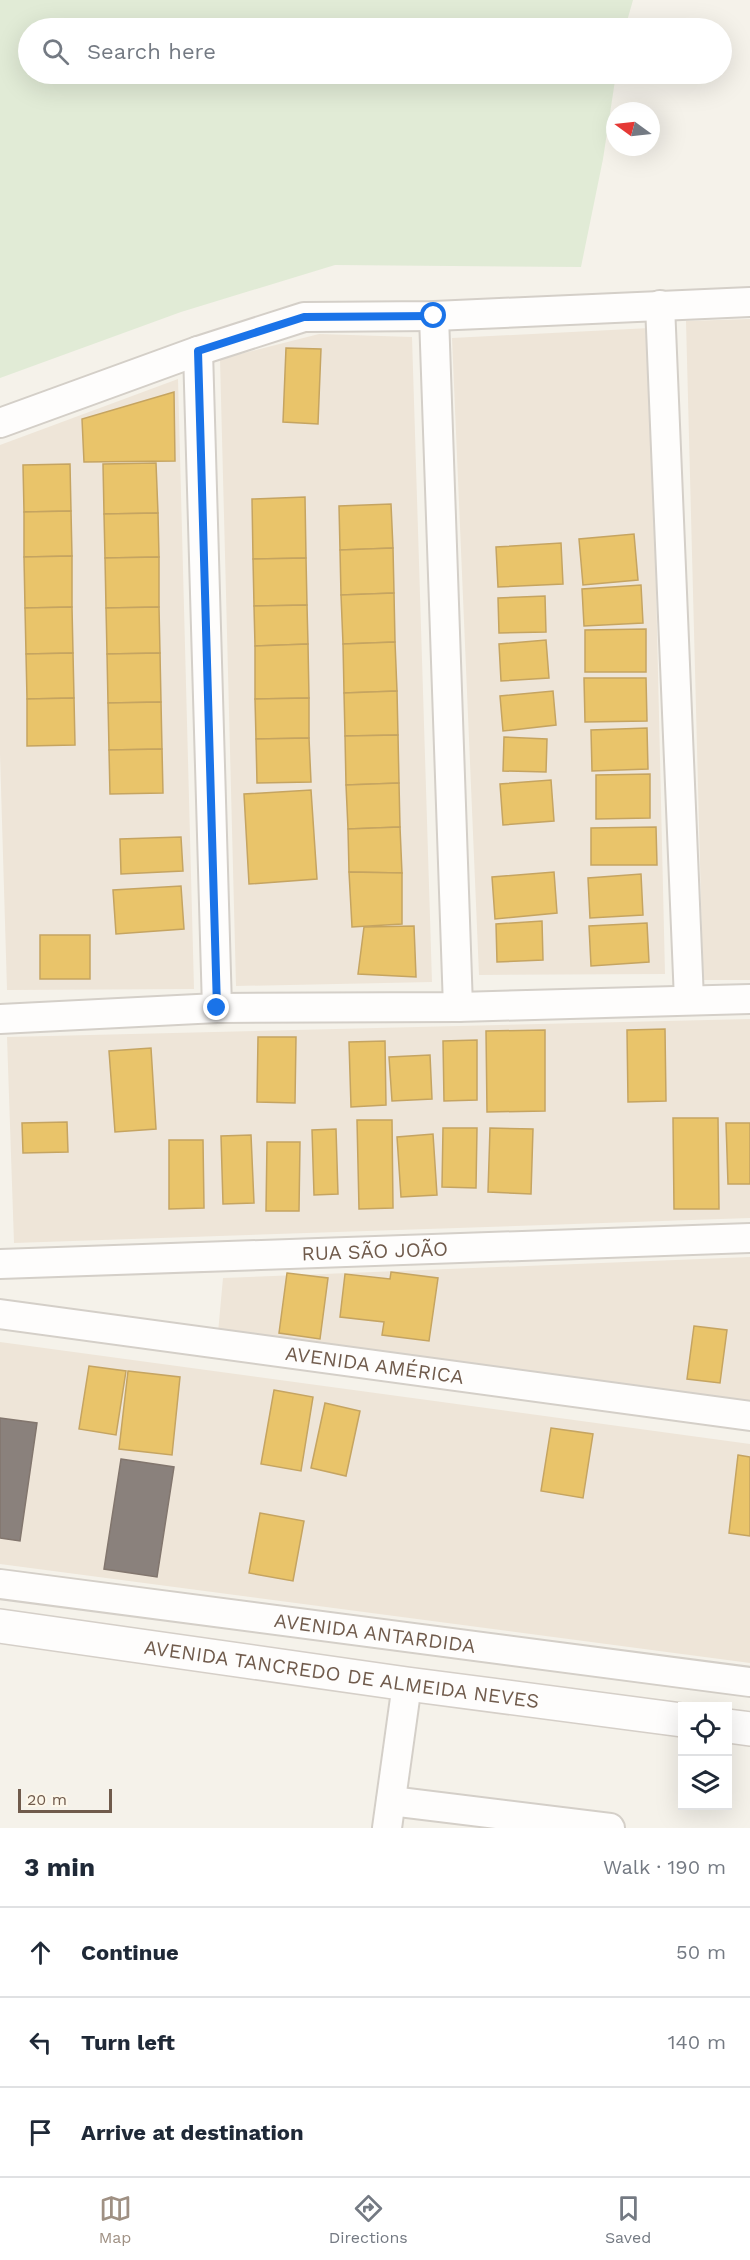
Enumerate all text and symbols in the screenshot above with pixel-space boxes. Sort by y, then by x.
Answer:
search box [18,18,732,84]
icon: search [39,35,72,68]
text: Search here [87,39,216,64]
north arrow [606,102,660,156]
route start [420,302,446,328]
route end [203,994,229,1020]
street label: RUA SÃO JOÃO [301,1236,448,1266]
street label: AVENIDA AMÉRICA [284,1341,465,1389]
street label: AVENIDA ANTARDIDA [273,1608,477,1658]
street label: AVENIDA TANCREDO DE ALMEIDA NEVES [143,1635,541,1713]
map controls [678,1702,732,1810]
button: locate [678,1702,732,1756]
button: layers [678,1756,732,1810]
scale bar [18,1786,112,1814]
text: 20 m [27,1790,67,1809]
text: 3 min [24,1852,95,1882]
text: Walk · 190 m [603,1855,726,1879]
icon: ahead [24,1936,57,1969]
text: Continue [81,1940,179,1965]
text: 50 m [676,1940,726,1964]
icon: left [24,2026,57,2059]
text: Turn left [81,2030,175,2055]
text: 140 m [668,2030,726,2054]
icon: arrive [24,2116,57,2149]
text: Arrive at destination [81,2120,304,2145]
tab: Map [99,2192,132,2247]
tab: Directions [329,2192,408,2247]
tab: Saved [605,2192,651,2247]

